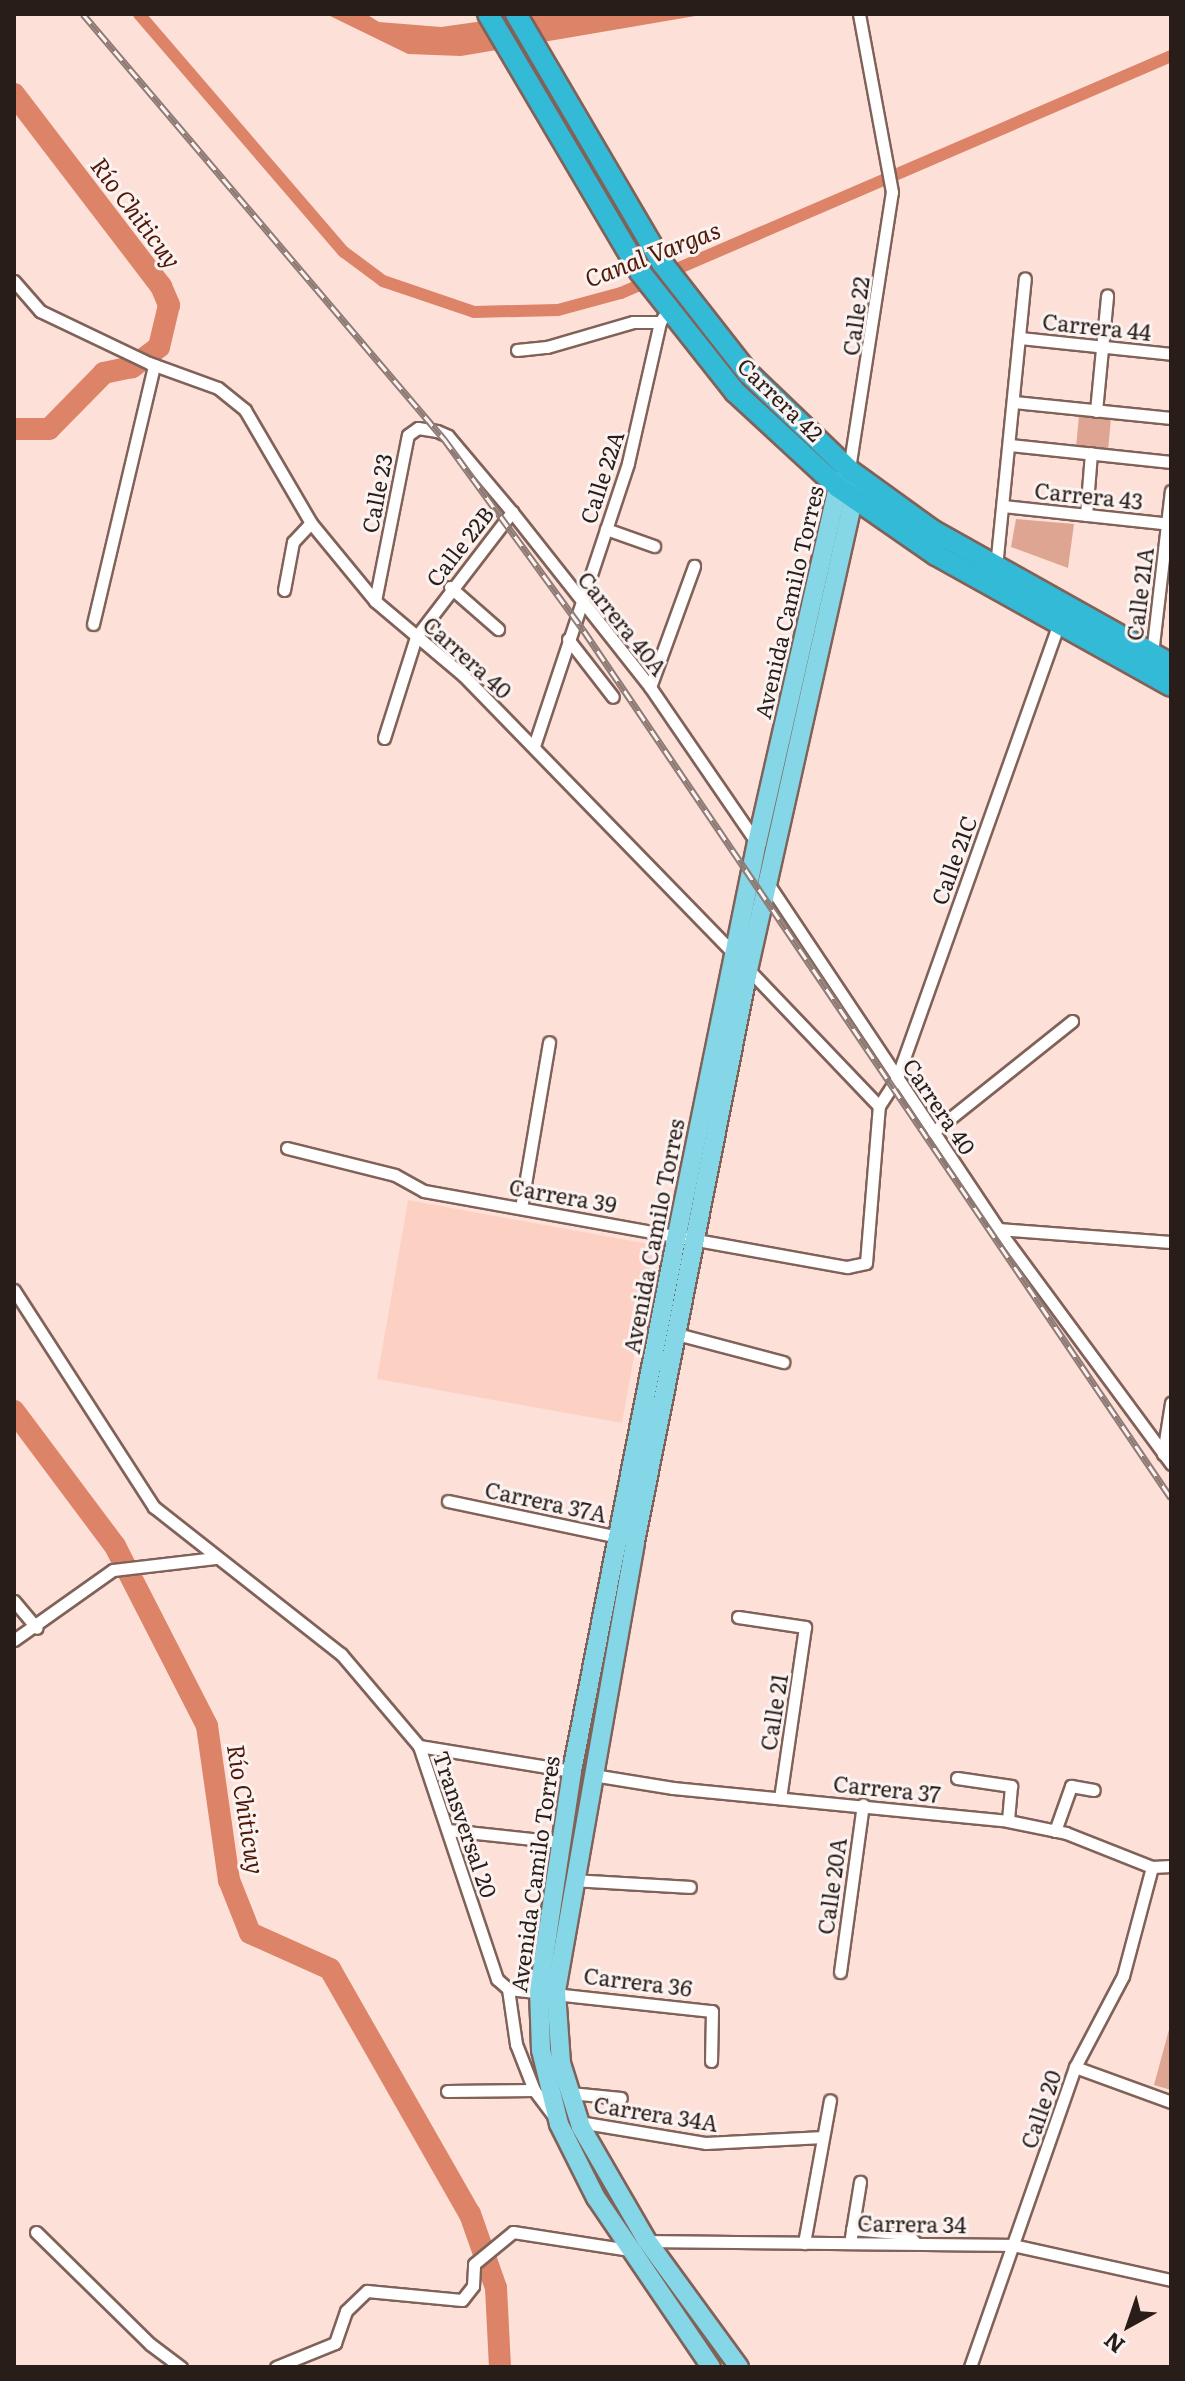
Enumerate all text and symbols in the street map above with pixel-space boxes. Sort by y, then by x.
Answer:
water label: Río Chiticuy [86,151,188,273]
water label: Canal Vargas [580,214,724,292]
street label: Calle 22 [836,275,874,357]
street label: Carrera 44 [1041,307,1153,345]
street label: Carrera 42 [733,352,829,446]
street label: Calle 22A [574,427,628,527]
street label: Calle 23 [355,451,397,535]
street label: Carrera 43 [1033,476,1145,514]
street label: Avenida Camilo Torres [748,483,828,721]
street label: Calle 22B [420,501,498,591]
street label: Calle 21A [1120,546,1158,642]
street label: Carrera 40A [573,566,673,680]
street label: Carrera 40 [418,610,518,704]
street label: Calle 21C [925,812,981,908]
street label: Carrera 40 [898,1053,982,1159]
street label: Avenida Camilo Torres [617,1116,689,1356]
street label: Carrera 39 [507,1173,619,1217]
street label: Carrera 37A [483,1475,609,1527]
street label: Calle 21 [754,1672,792,1752]
water label: Río Chiticuy [223,1742,271,1876]
street label: Transversal 20 [429,1747,503,1901]
street label: Avenida Camilo Torres [504,1754,564,1994]
street label: Carrera 37 [832,1769,942,1807]
street label: Calle 20A [811,1836,851,1936]
street label: Carrera 36 [582,1961,694,2001]
street label: Calle 20 [1014,2066,1066,2152]
street label: Carrera 34A [592,2090,720,2136]
street label: Carrera 34 [857,2209,967,2237]
north arrow [1089,2285,1169,2365]
text: N [1096,2325,1131,2362]

